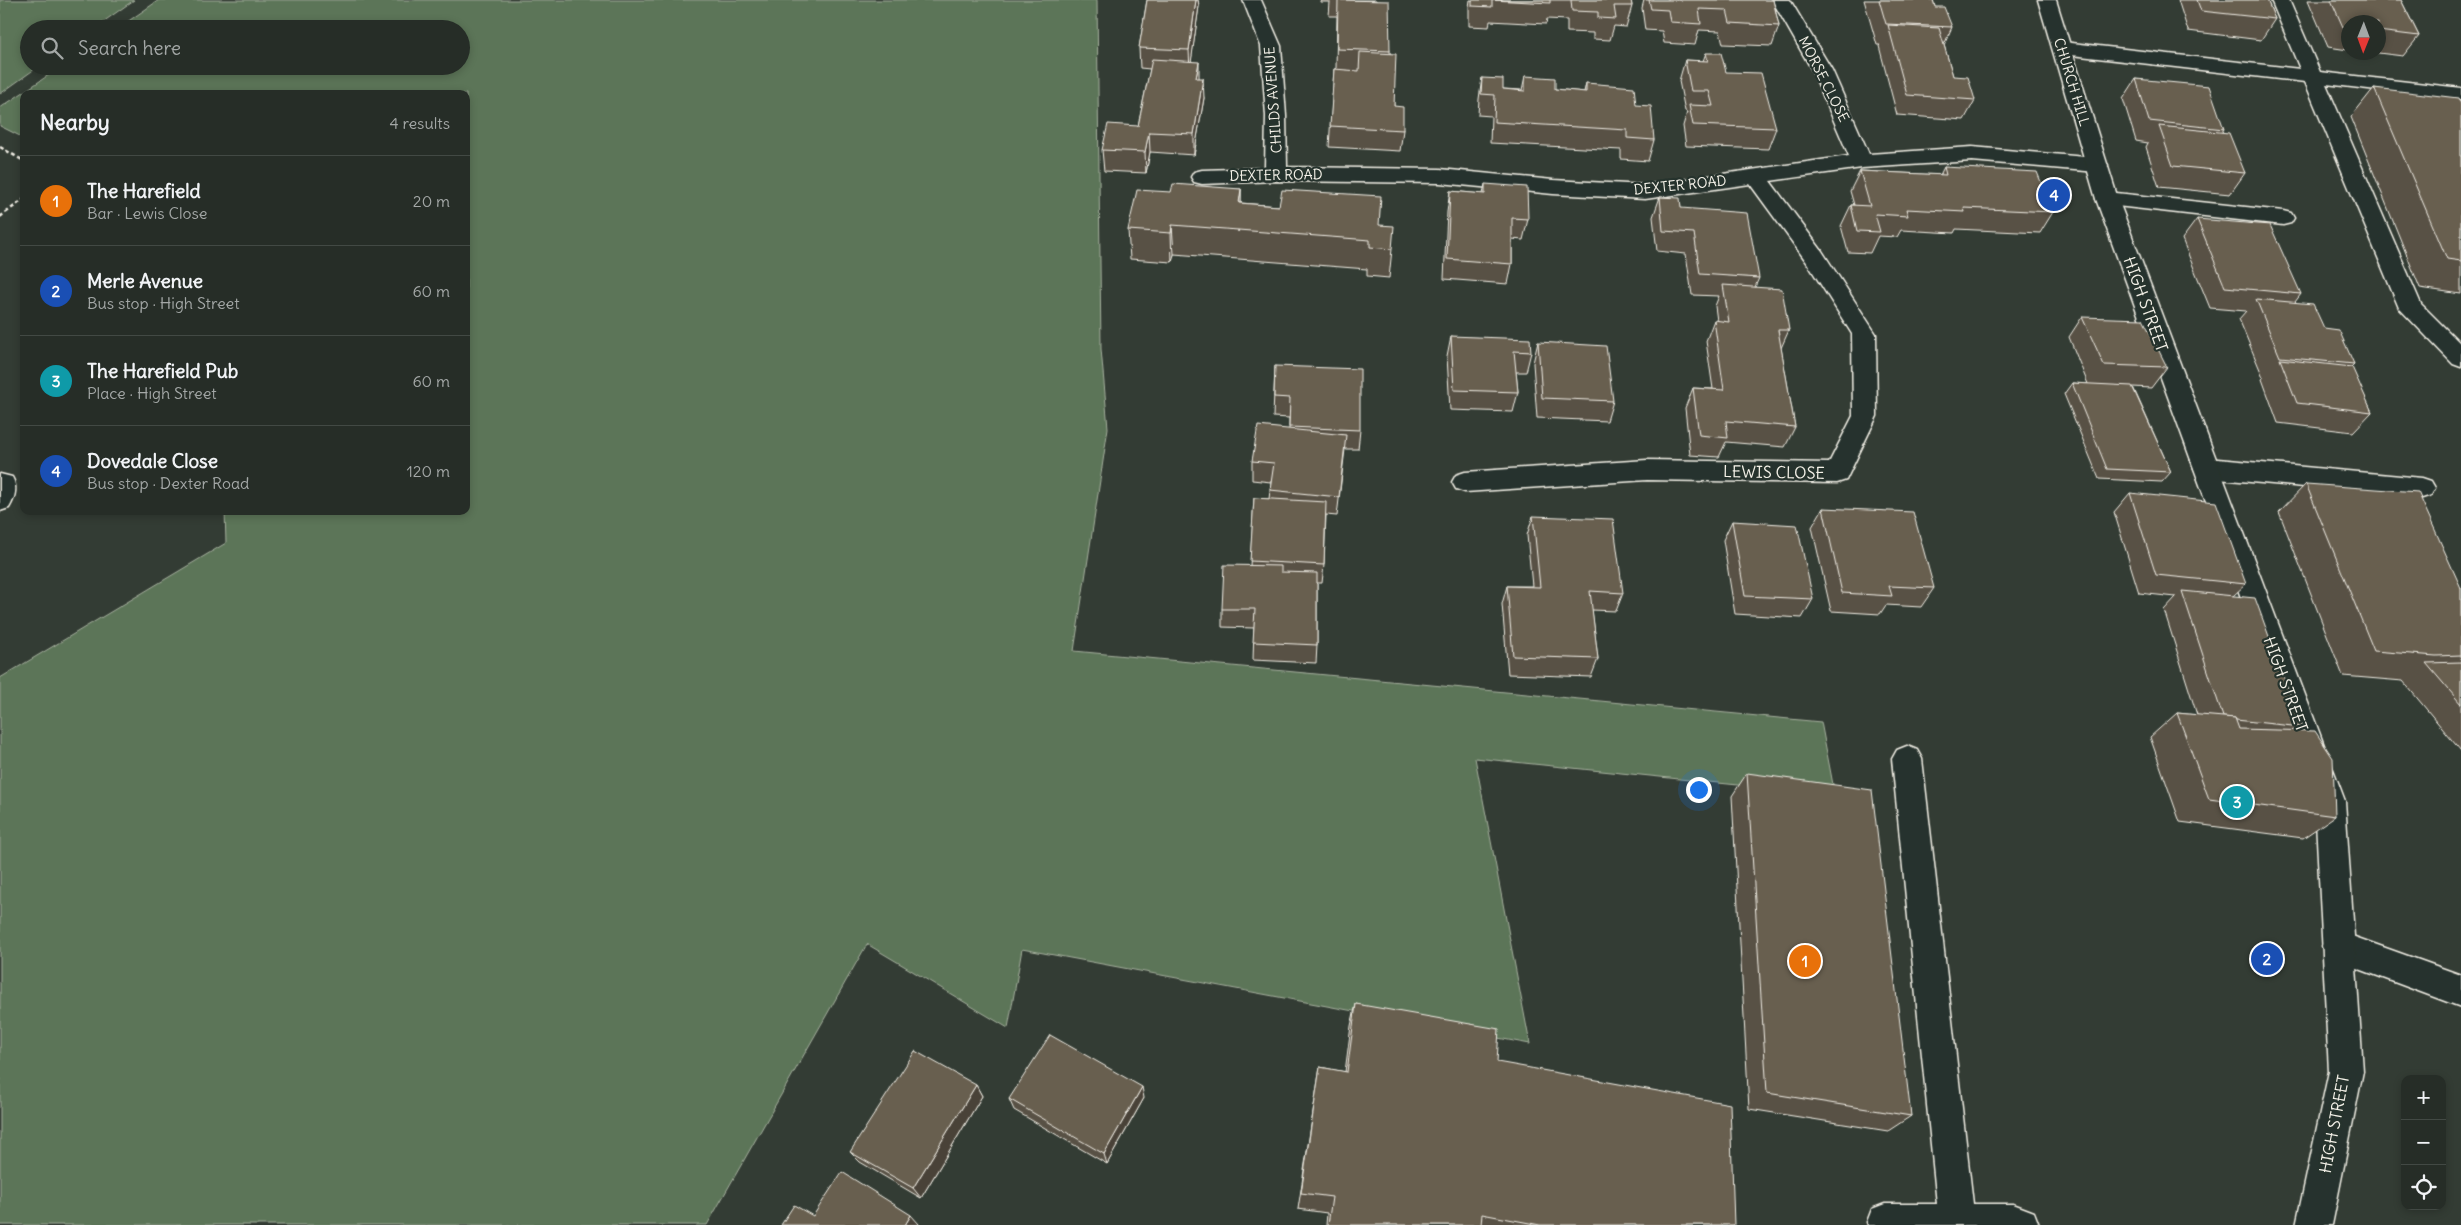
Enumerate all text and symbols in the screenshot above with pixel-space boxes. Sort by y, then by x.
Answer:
north arrow [2341,15,2386,60]
search box [20,20,470,75]
street label: MORSE CLOSE [1795,33,1853,125]
icon: search [38,34,66,62]
text: Search here [78,36,181,60]
street label: CHURCH HILL [2050,36,2094,129]
street label: CHILDS AVENUE [1260,46,1286,154]
text: Nearby [40,109,110,136]
text: 4 results [389,113,450,133]
street label: DEXTER ROAD [1229,165,1323,185]
street label: DEXTER ROAD [1633,171,1727,199]
pin: 4 [2038,176,2070,214]
text: The Harefield [87,179,201,203]
text: 1 [53,191,59,211]
text: 20 m [413,191,450,211]
text: Bar · Lewis Close [87,203,207,223]
street label: HIGH STREET [2120,254,2172,354]
text: Merle Avenue [87,269,203,293]
text: 2 [52,281,60,301]
text: 60 m [412,281,450,301]
text: Bus stop · High Street [87,293,240,313]
text: The Harefield Pub [87,359,238,383]
text: 3 [51,371,61,391]
text: 60 m [412,371,450,391]
text: Place · High Street [87,383,217,403]
text: Dovedale Close [87,449,218,473]
text: 4 [51,461,61,481]
text: 120 m [407,461,450,481]
street label: LEWIS CLOSE [1723,461,1825,483]
text: Bus stop · Dexter Road [87,473,249,493]
street label: HIGH STREET [2260,634,2312,734]
your location [1686,777,1712,803]
pin: 3 [2221,783,2253,821]
pin: 2 [2251,940,2283,978]
pin: 1 [1789,942,1821,980]
street label: HIGH STREET [2315,1073,2353,1175]
map controls [2401,1075,2446,1210]
button: + [2401,1075,2446,1120]
button: − [2401,1120,2446,1165]
button: locate [2401,1165,2446,1210]

